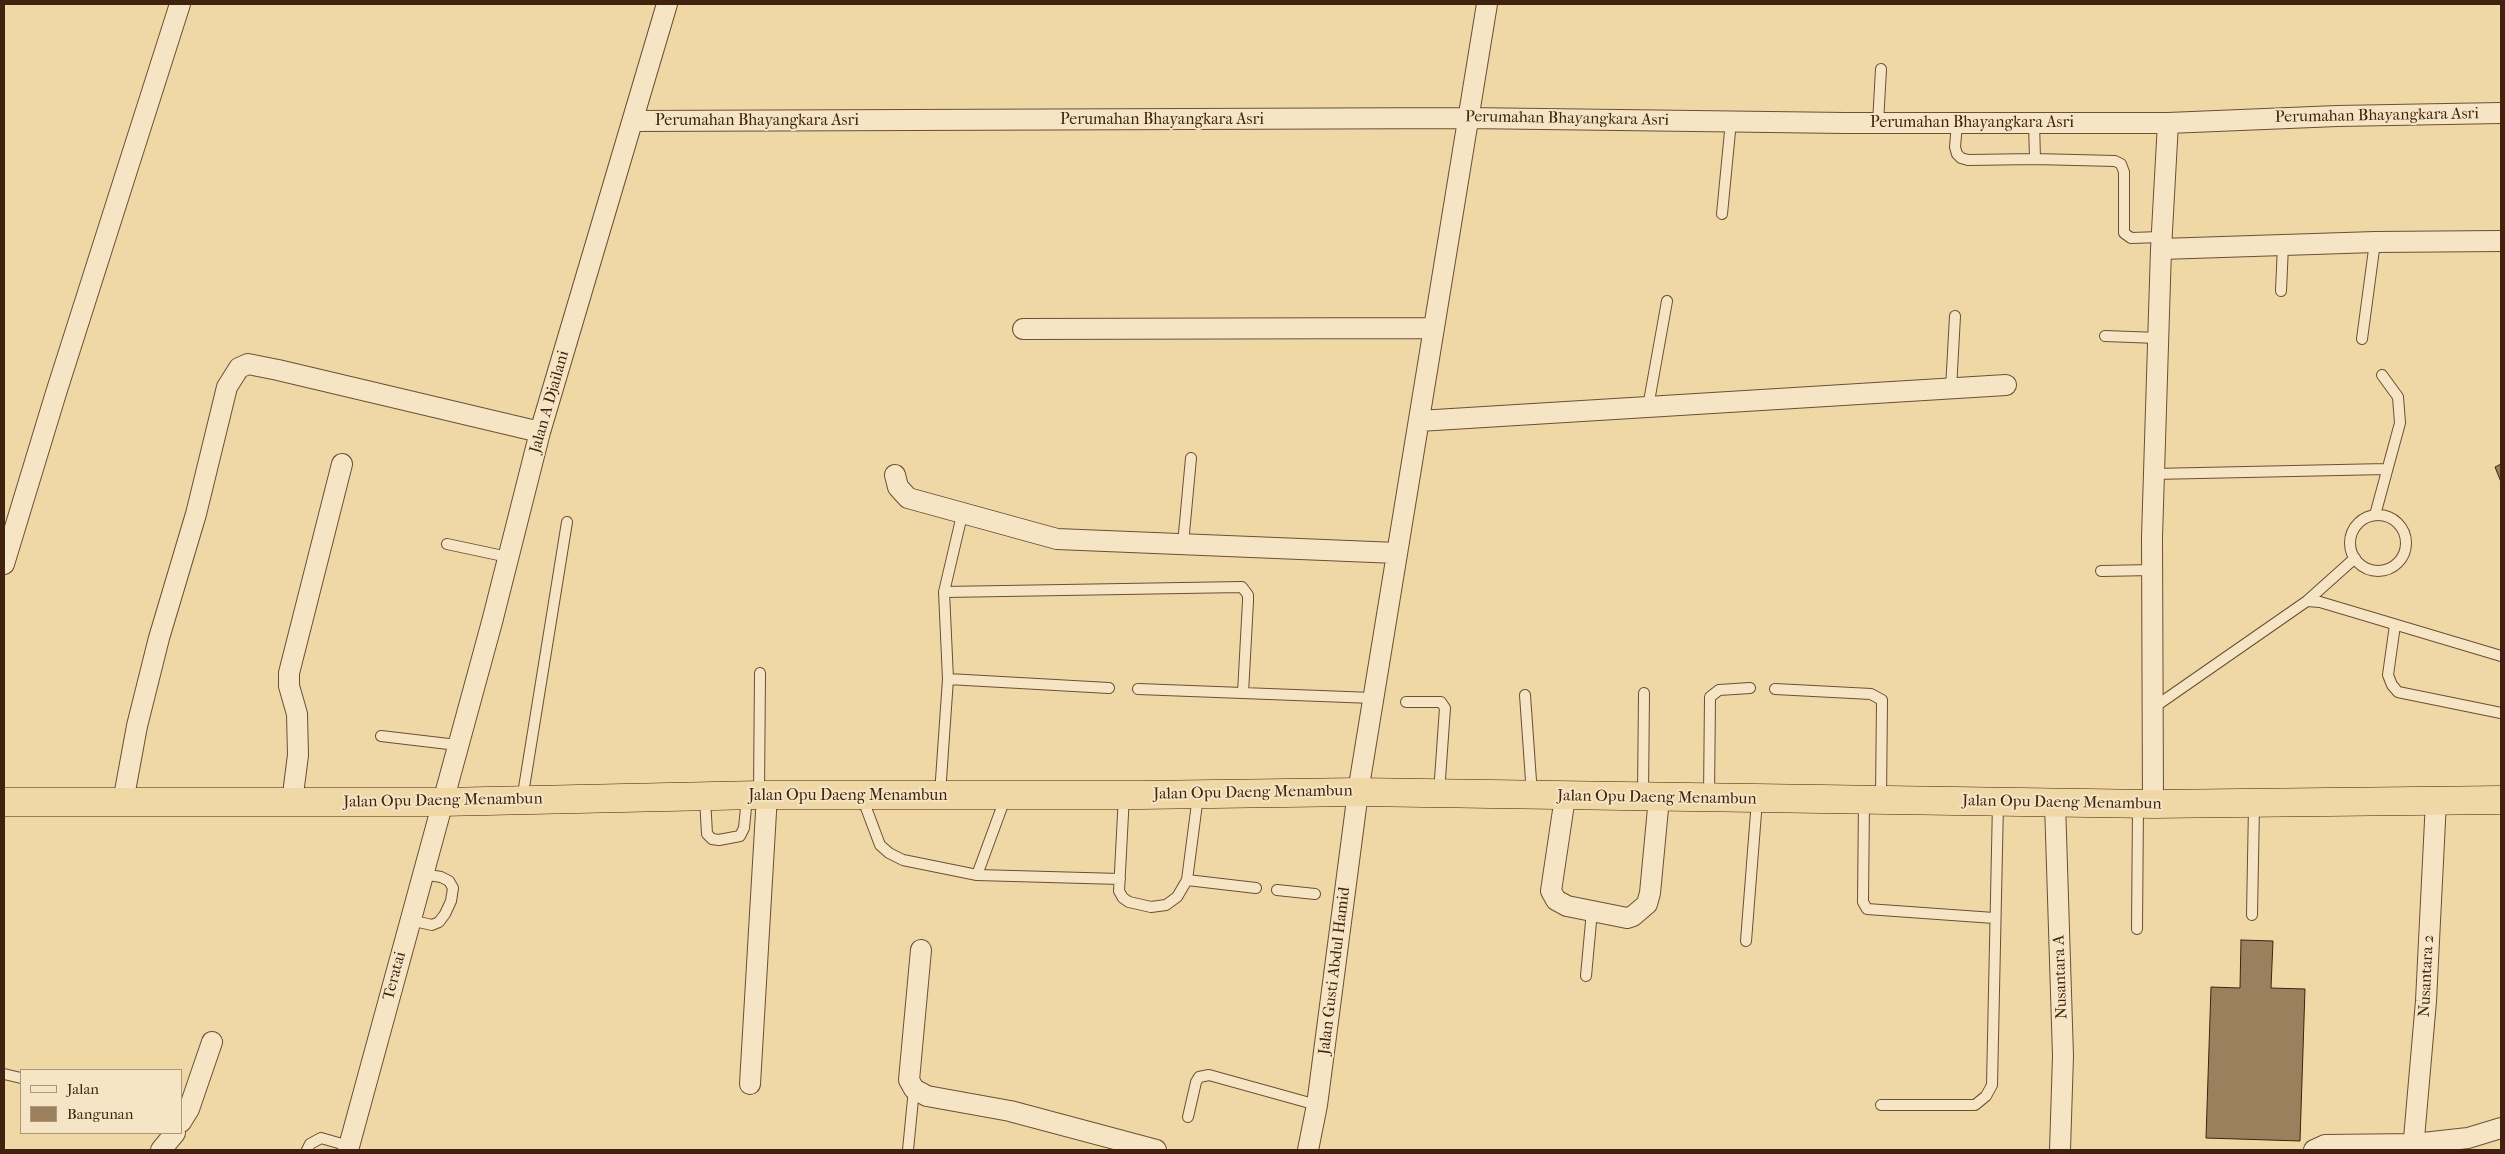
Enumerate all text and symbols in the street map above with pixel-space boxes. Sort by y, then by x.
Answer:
street label: Perumahan Bhayangkara Asri [2275,105,2479,127]
street label: Perumahan Bhayangkara Asri [1465,108,1669,130]
street label: Perumahan Bhayangkara Asri [1060,110,1264,130]
street label: Perumahan Bhayangkara Asri [655,111,859,131]
street label: Perumahan Bhayangkara Asri [1870,113,2074,133]
street label: Jalan A Djailani [526,349,574,455]
street label: Jalan Opu Daeng Menambun [1153,782,1353,804]
street label: Jalan Opu Daeng Menambun [748,786,948,806]
street label: Jalan Opu Daeng Menambun [1557,787,1757,809]
street label: Jalan Opu Daeng Menambun [343,790,543,812]
street label: Jalan Opu Daeng Menambun [1962,792,2162,814]
street label: Jalan Gusti Abdul Hamid [1315,886,1355,1056]
street label: Nusantara A [2050,934,2072,1020]
street label: Nusantara 2 [2415,934,2439,1018]
street label: Teratai [379,950,411,1002]
legend [20,1069,182,1134]
text: Jalan [67,1080,99,1098]
text: Bangunan [67,1105,134,1123]

